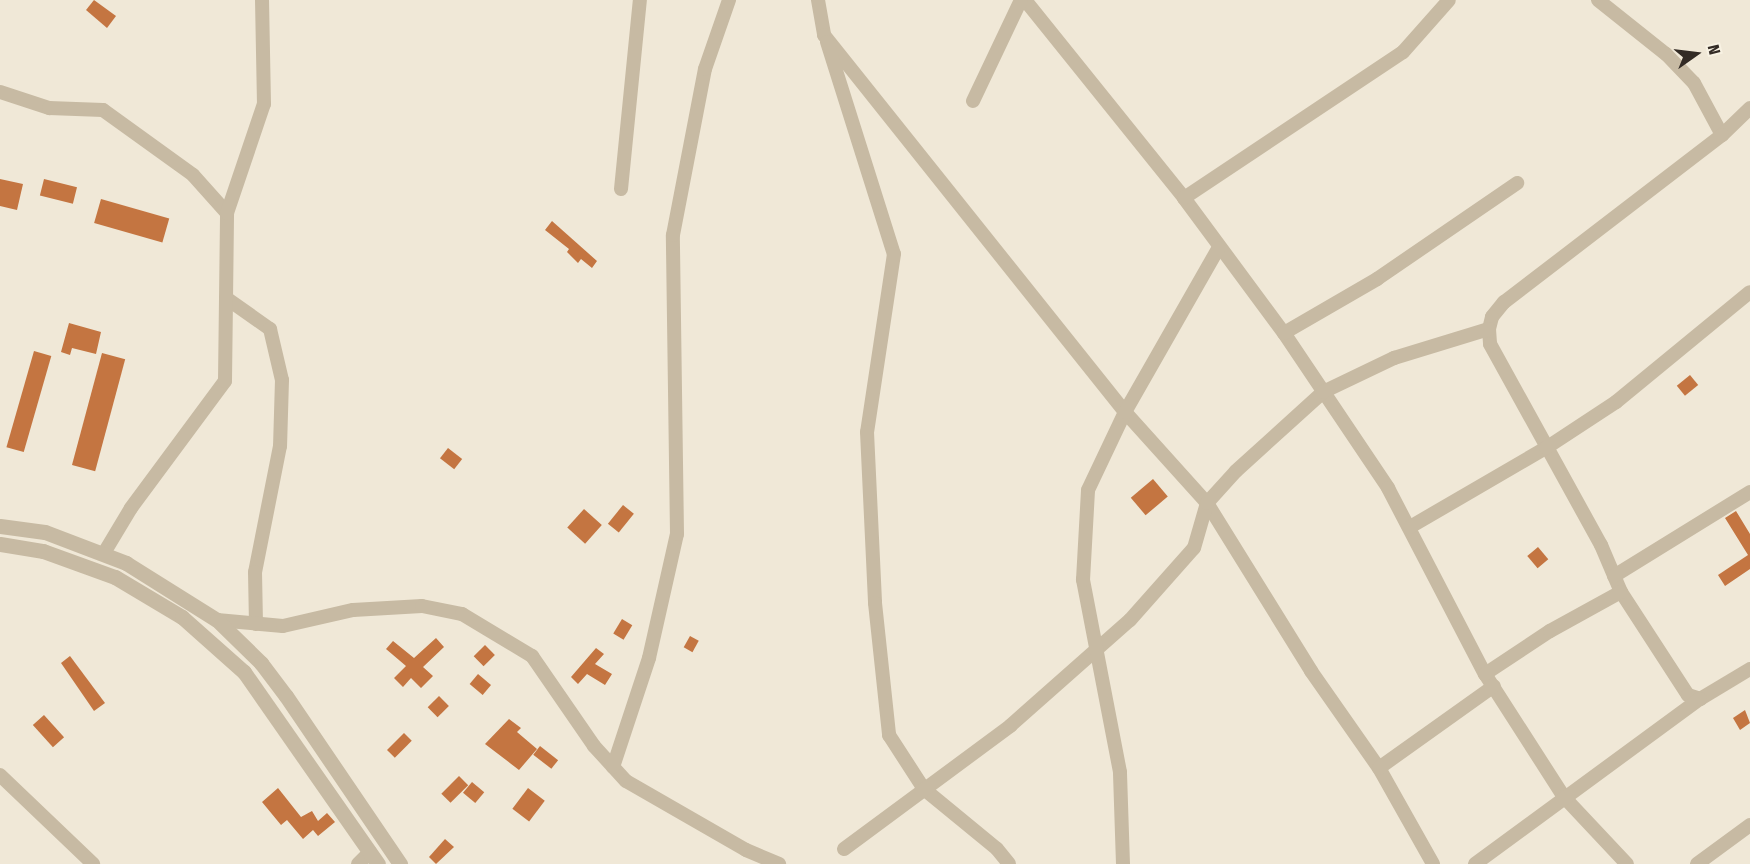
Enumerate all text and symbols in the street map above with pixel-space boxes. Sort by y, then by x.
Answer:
north arrow [1666,24,1726,84]
text: N [1704,43,1724,56]

